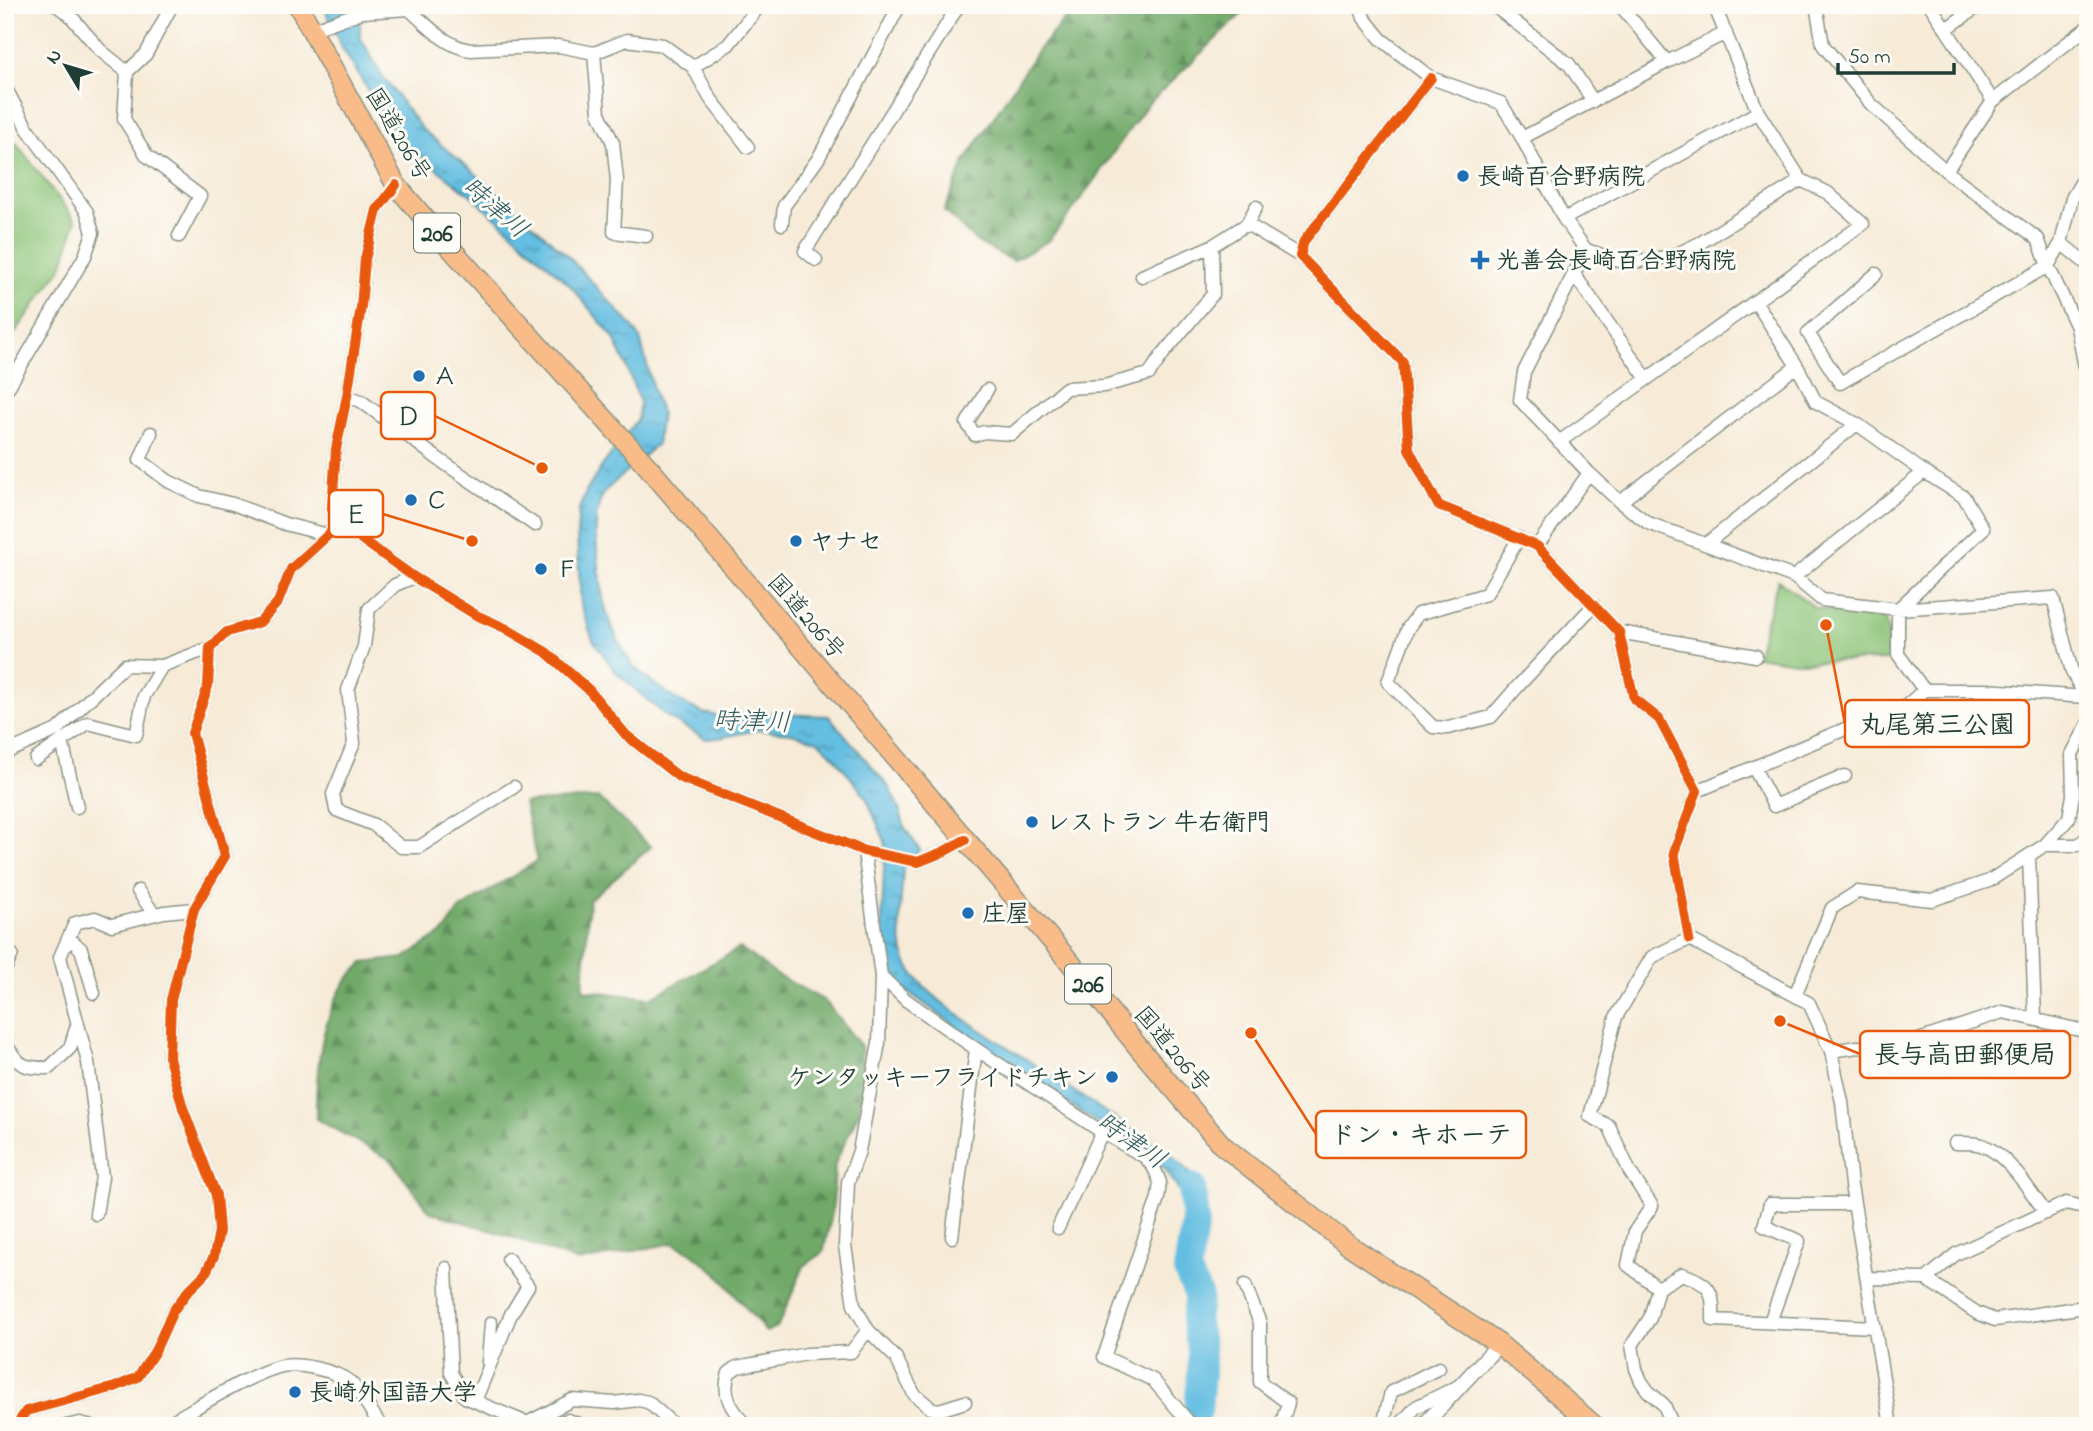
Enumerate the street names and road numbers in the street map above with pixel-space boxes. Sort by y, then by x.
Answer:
street label: 国道206号 [355,81,439,189]
road number: 206 [414,214,460,252]
street label: 国道206号 [758,567,853,669]
road number: 206 [1065,965,1111,1004]
street label: 国道206号 [1124,999,1218,1102]

